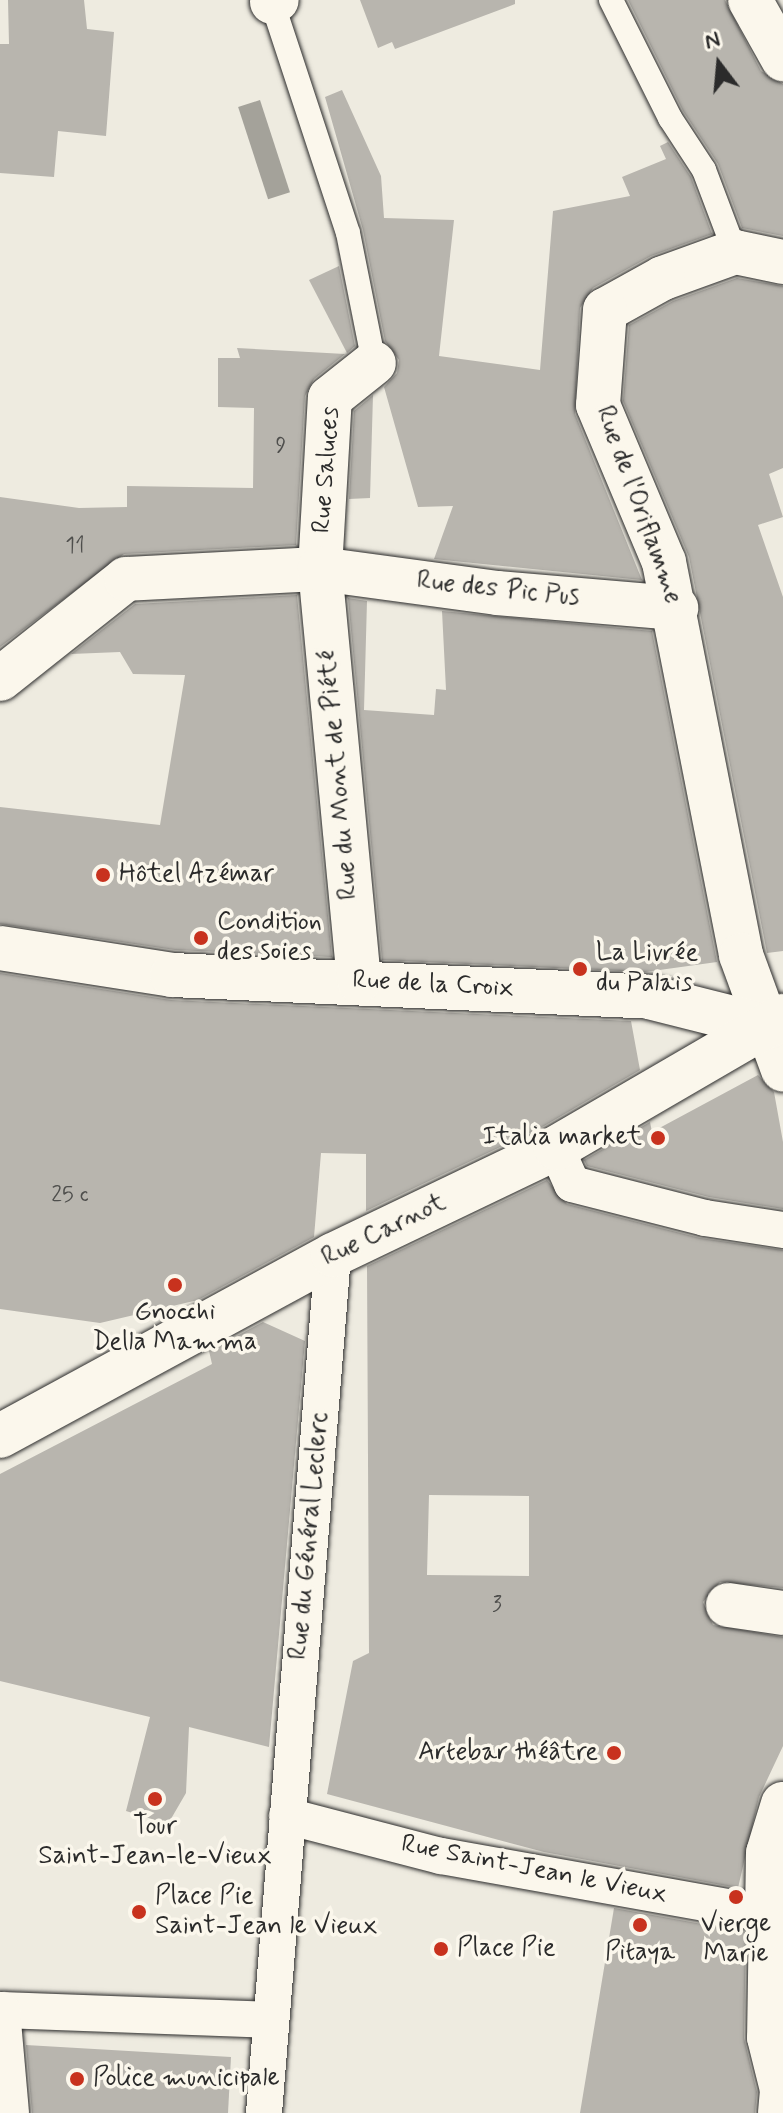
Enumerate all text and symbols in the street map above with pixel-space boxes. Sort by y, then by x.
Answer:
north arrow [679,24,759,104]
text: N [701,25,723,56]
street label: Rue de l'Oriflamme [588,402,688,608]
street label: Rue Saluces [307,408,347,532]
house number: 9 [276,434,286,460]
house number: 11 [65,534,85,560]
street label: Rue des Pic Pus [413,566,583,614]
street label: Rue du Mont de Piété [313,657,365,893]
place label: Hôtel Azémar [119,859,274,891]
marker: Hôtel Azémar [94,866,112,884]
place label: Condition des soies [217,907,322,968]
marker: Condition des soies [192,929,210,947]
place label: La Livrée du Palais [596,938,703,1000]
marker: La Livrée du Palais [571,960,589,978]
street label: Rue de la Croix [350,965,516,1005]
place label: Italia market [481,1122,642,1154]
marker: Italia market [649,1129,667,1147]
house number: 25 c [51,1183,89,1209]
street label: Rue Carnot [318,1188,450,1274]
marker: Gnocchi Della Mamma [166,1276,184,1294]
place label: Gnocchi Della Mamma [94,1297,256,1358]
street label: Rue du Général Leclerc [284,1411,336,1661]
house number: 3 [492,1593,502,1619]
place label: Artebar théâtre [418,1737,598,1769]
marker: Artebar théâtre [605,1744,623,1762]
marker: Tour Saint-Jean-le-Vieux [146,1790,164,1808]
place label: Tour Saint-Jean-le-Vieux [38,1811,272,1872]
street label: Rue Saint-Jean le Vieux [399,1829,669,1911]
place label: Place Pie Saint-Jean le Vieux [155,1881,379,1942]
marker: Vierge Marie [727,1888,745,1906]
marker: Place Pie Saint-Jean le Vieux [130,1903,148,1921]
place label: Vierge Marie [701,1909,771,1970]
marker: Pitaya [631,1916,649,1934]
place label: Place Pie [457,1933,553,1965]
place label: Pitaya [605,1937,675,1969]
marker: Place Pie [432,1940,450,1958]
place label: Police municipale [93,2063,275,2095]
marker: Police municipale [68,2070,86,2088]

